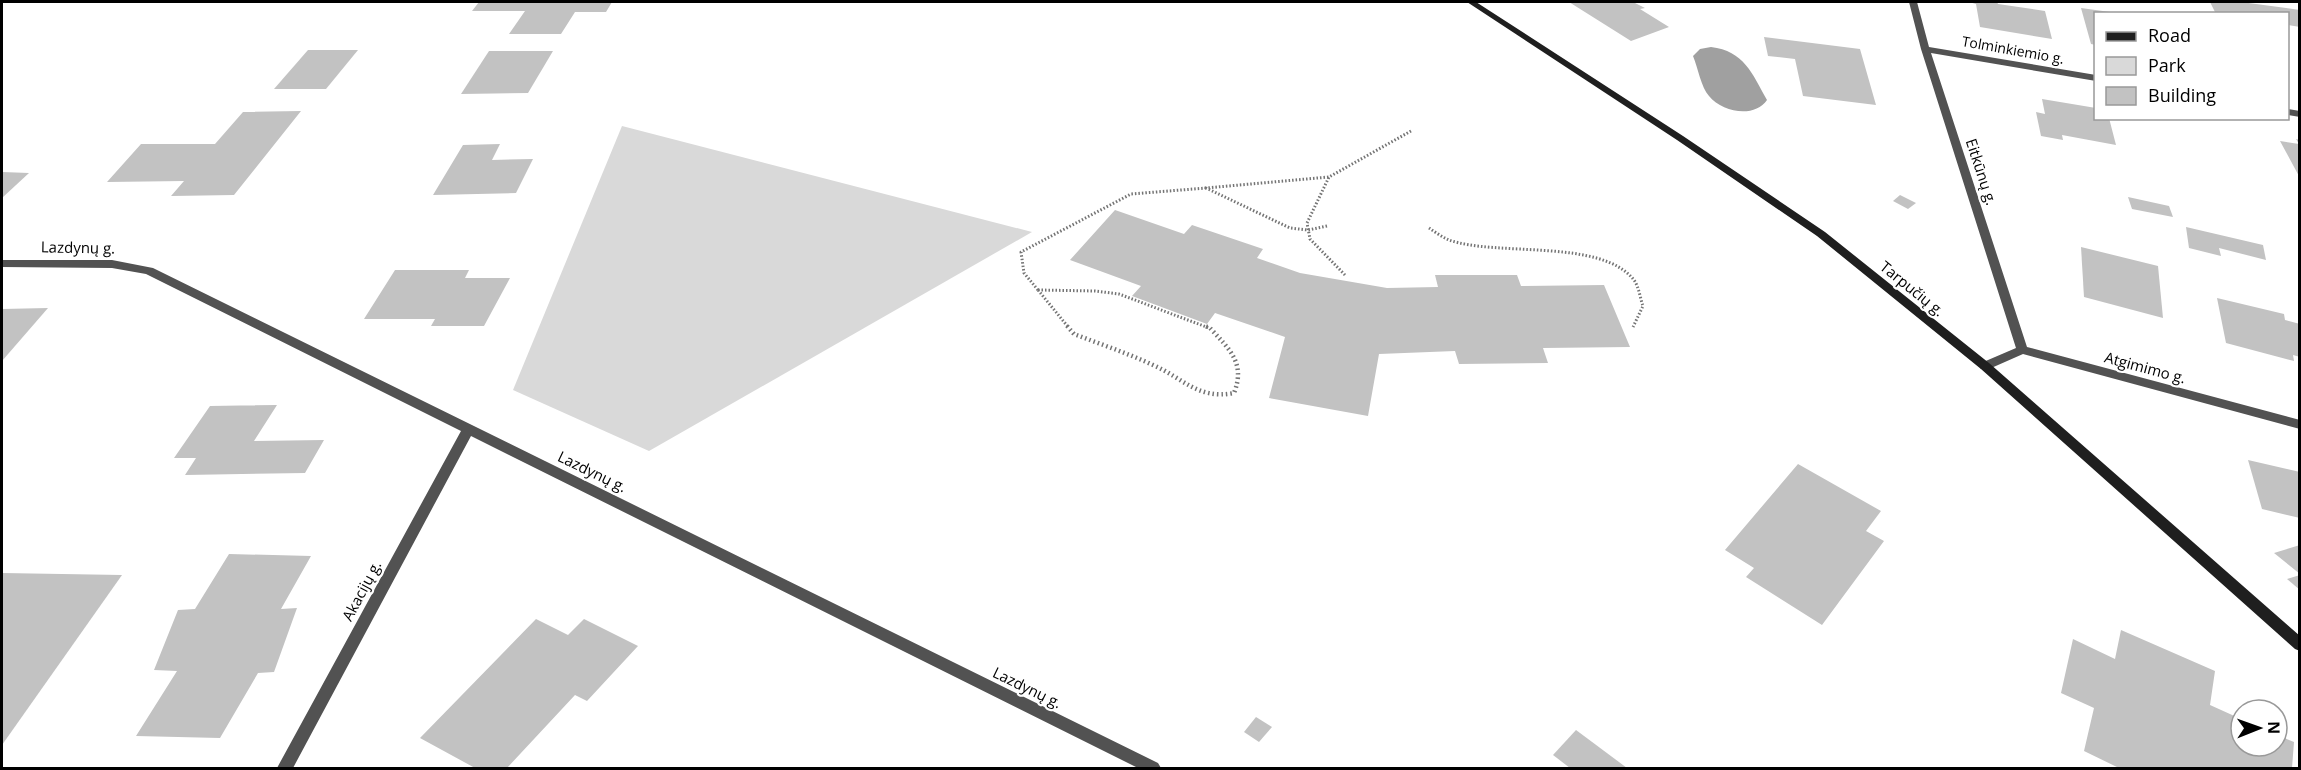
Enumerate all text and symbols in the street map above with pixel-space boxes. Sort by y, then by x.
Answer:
legend [2094,12,2289,120]
text: Road [2148,23,2191,47]
street label: Tolminkiemio g. [1961,31,2066,68]
text: Park [2148,53,2186,77]
text: Building [2148,83,2216,107]
street label: Eitkūnų g. [1962,136,2002,208]
street label: Lazdynų g. [41,236,115,258]
street label: Tarpučių g. [1876,256,1949,320]
street label: Atgimimo g. [2102,347,2188,387]
street label: Lazdynų g. [555,446,630,496]
street label: Akacijų g. [337,557,385,624]
street label: Lazdynų g. [990,662,1065,712]
north arrow [2229,698,2289,758]
text: N [2263,721,2285,734]

